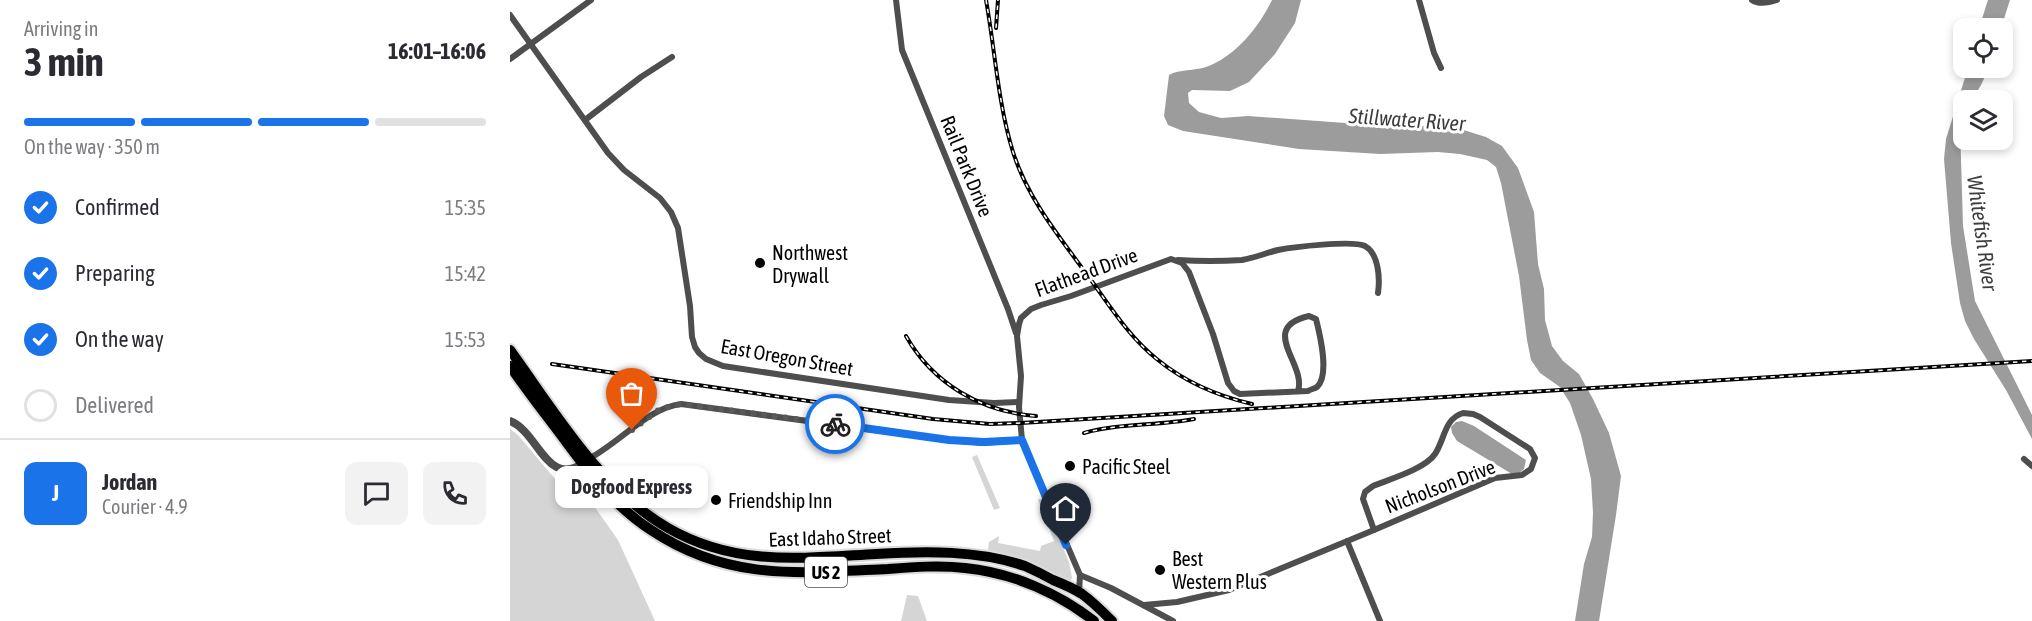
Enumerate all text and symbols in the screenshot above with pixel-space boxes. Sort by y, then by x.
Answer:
text: Arriving in [24,17,98,40]
map controls [1953,18,2013,150]
button: locate [1953,18,2013,78]
text: 16:01–16:06 [388,38,486,64]
text: 3 min [24,40,104,84]
button: layers [1953,90,2013,150]
water label: Stillwater River [1347,103,1467,135]
street label: Rail Park Drive [936,112,998,220]
text: On the way · 350 m [24,135,160,158]
water label: Whitefish River [1963,174,2003,293]
icon: check [24,191,57,224]
text: Confirmed [75,194,160,220]
text: 15:35 [445,196,486,219]
place label: Northwest Drywall [772,241,848,287]
street label: Flathead Drive [1032,243,1140,301]
marker: Northwest Drywall [753,256,767,270]
icon: check [24,257,57,290]
text: Preparing [75,260,155,286]
text: 15:42 [445,262,486,285]
icon: check [24,323,57,356]
text: On the way [75,326,164,352]
text: 15:53 [445,328,486,351]
street label: East Oregon Street [719,334,855,380]
pin [606,368,657,430]
icon: bag [615,377,648,410]
text: Delivered [75,392,154,418]
courier [805,394,865,454]
icon: bike [819,408,852,441]
street label: Nicholson Drive [1382,454,1498,518]
place label: Pacific Steel [1082,455,1171,478]
marker: Pacific Steel [1063,459,1077,473]
button: chat [345,462,408,525]
button: phone [423,462,486,525]
callout: Dogfood Express [555,466,708,508]
text: Jordan [102,469,157,495]
text: Dogfood Express [571,475,692,498]
text: J [52,480,59,506]
pin [1040,483,1091,545]
place label: Friendship Inn [728,489,833,512]
icon: home [1049,492,1082,525]
marker: Friendship Inn [709,493,723,507]
text: Courier · 4.9 [102,495,188,518]
street label: East Idaho Street [768,523,892,551]
place label: Best Western Plus [1172,547,1267,593]
road number: US 2 [805,557,847,587]
marker: Best Western Plus [1153,563,1167,577]

